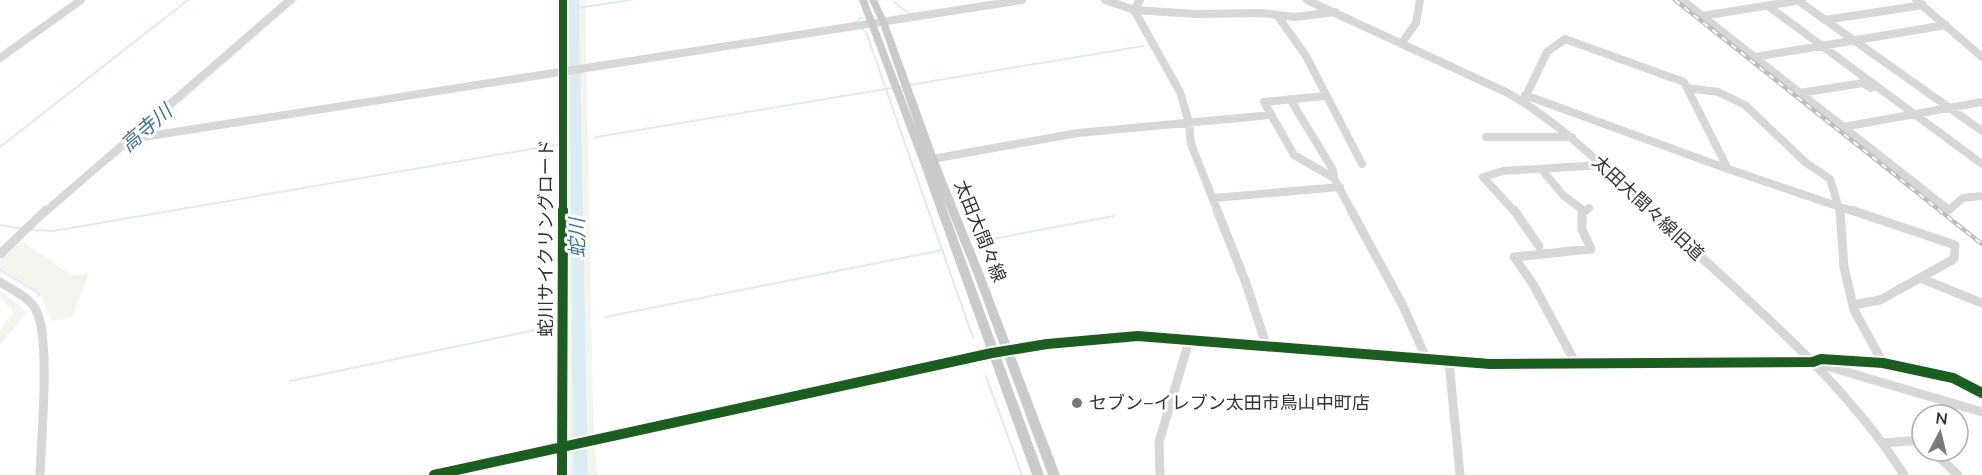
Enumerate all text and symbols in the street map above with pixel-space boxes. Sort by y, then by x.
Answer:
water label: 高寺川 [115,97,178,157]
street label: 蛇川サイクリングロード [534,139,557,337]
street label: 太田大間々線旧道 [1588,150,1709,265]
street label: 太田大間々線 [950,176,1011,285]
water label: 蛇川 [564,216,589,258]
place label: セブン−イレブン太田市鳥山中町店 [1089,391,1370,414]
marker: セブン−イレブン太田市鳥山中町店 [1070,396,1084,410]
north arrow [1910,403,1970,463]
text: N [1935,407,1949,429]

